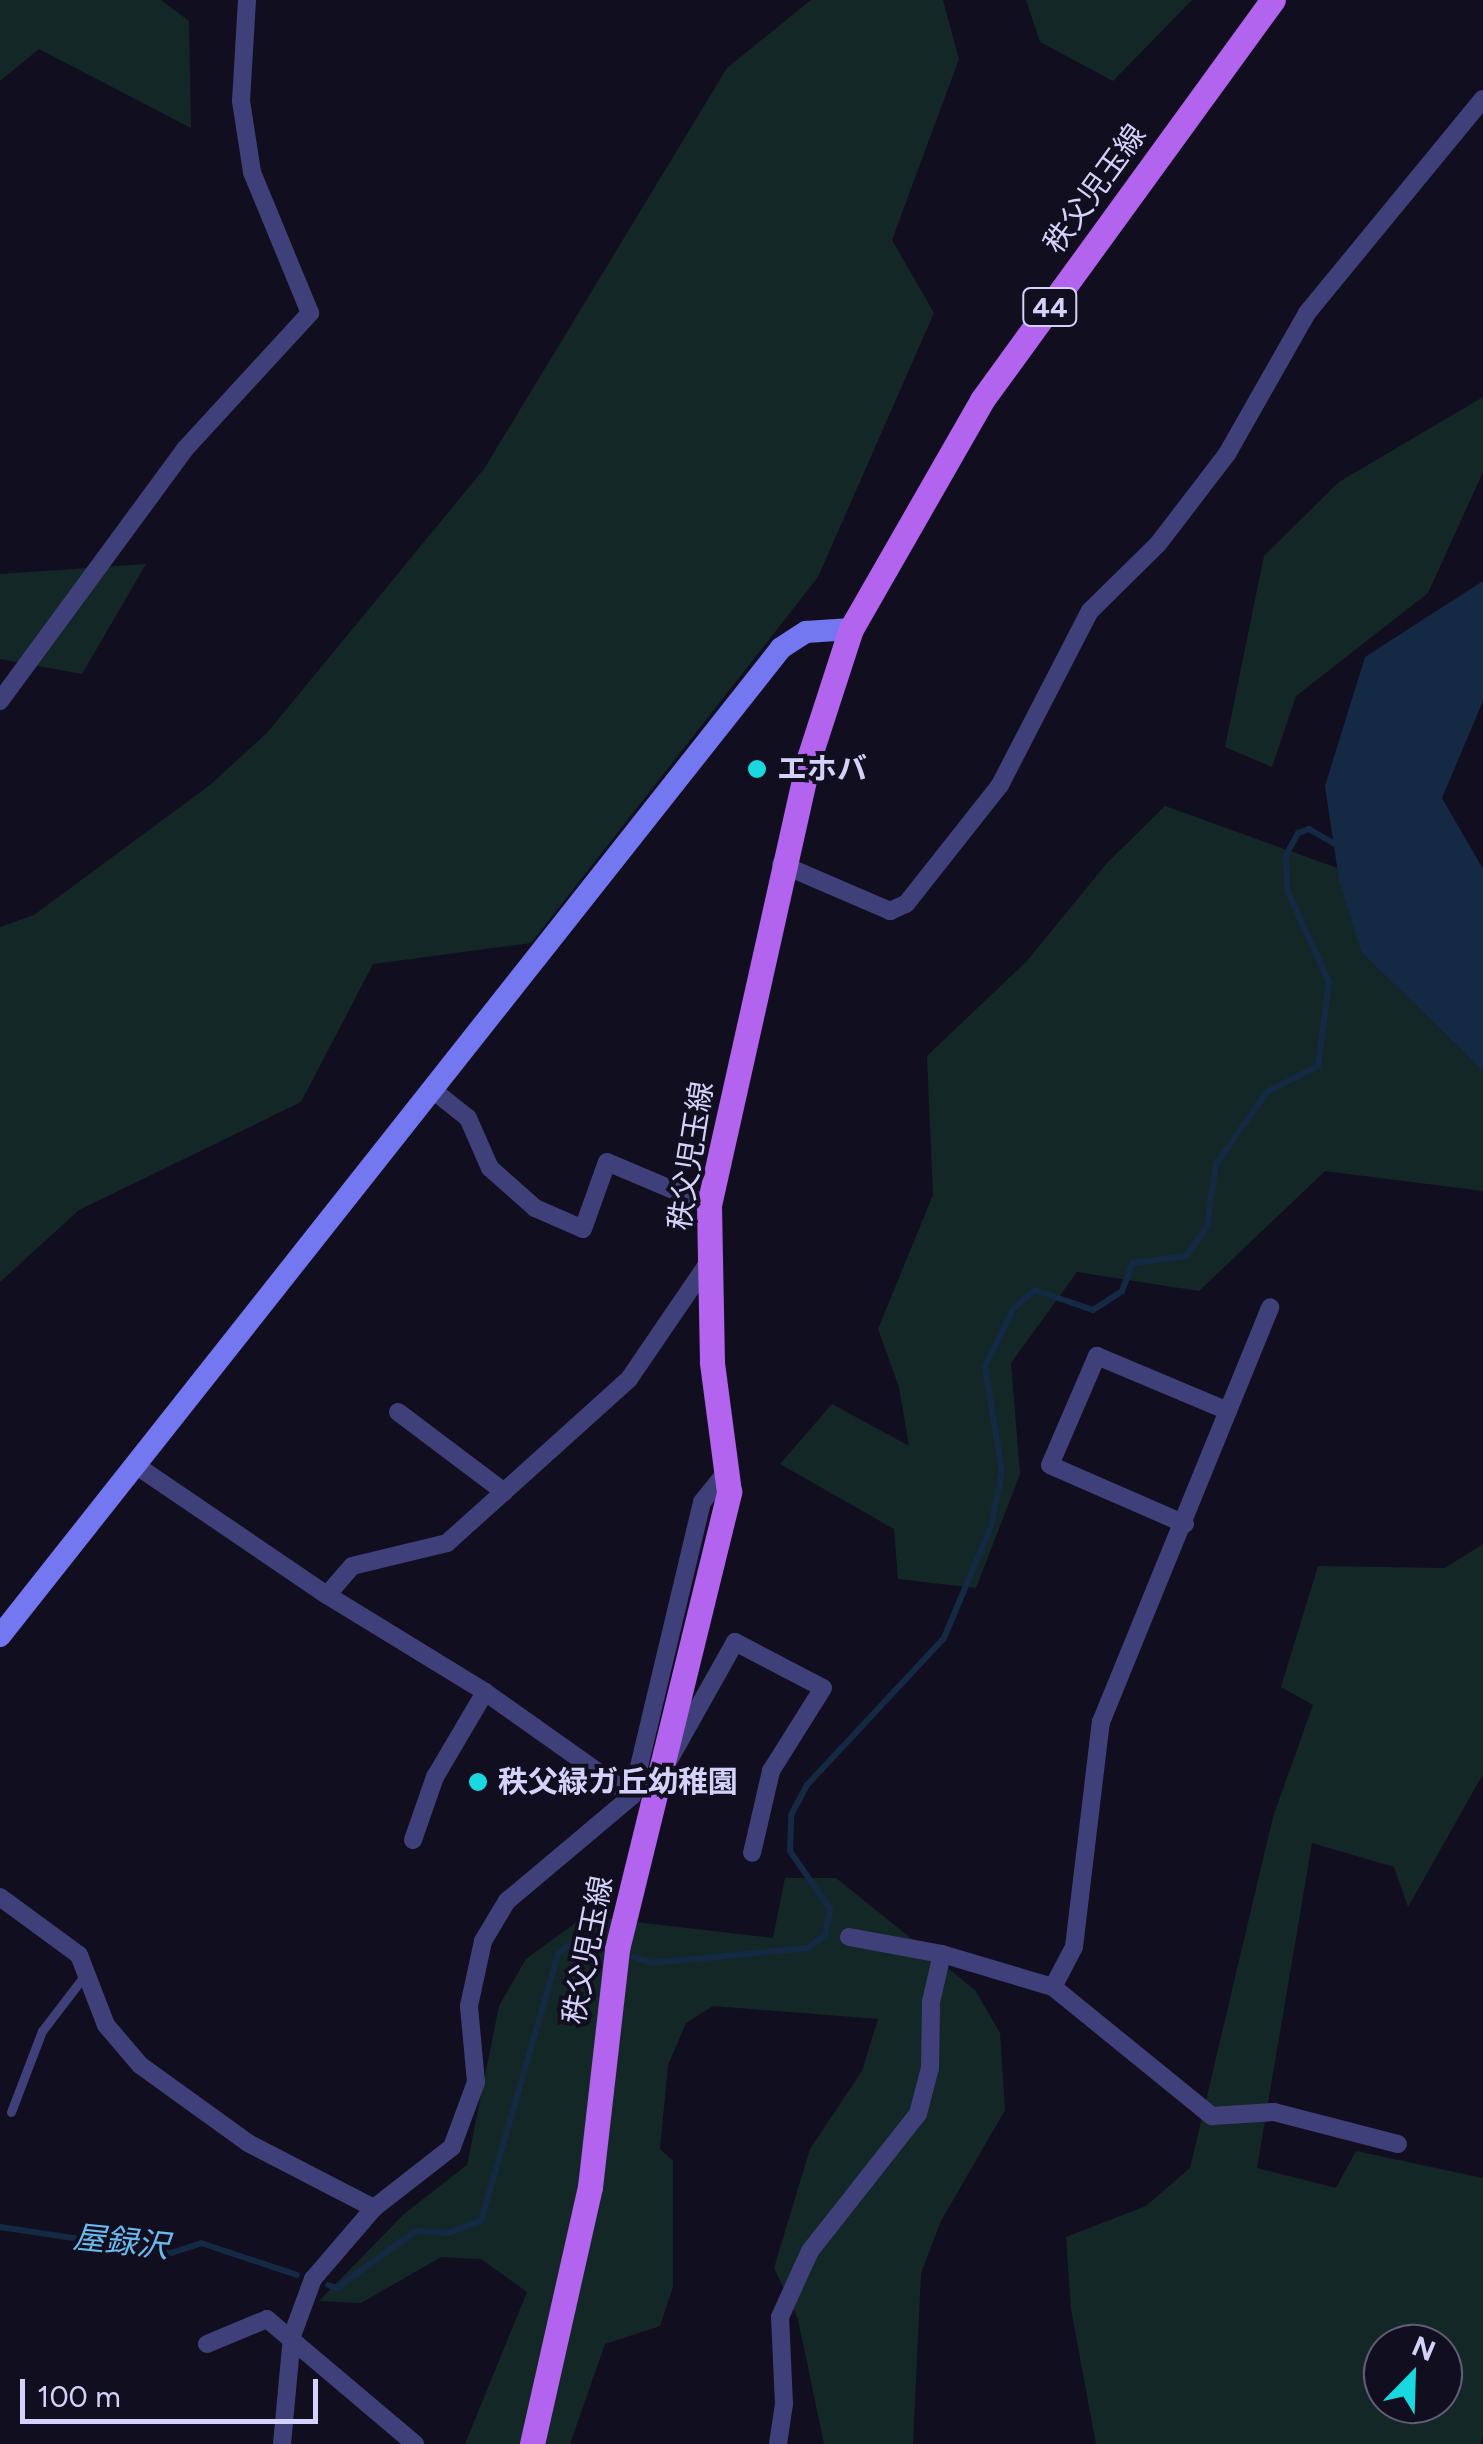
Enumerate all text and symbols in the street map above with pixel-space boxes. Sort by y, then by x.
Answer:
street label: 秩父児玉線 [1036,118,1154,260]
road number: 44 [1020,284,1080,330]
place label: エホバ [777,751,867,787]
marker: エホバ [746,758,768,780]
street label: 秩父児玉線 [661,1079,721,1233]
place label: 秩父緑ガ丘幼稚園 [498,1764,738,1800]
marker: 秩父緑ガ丘幼稚園 [467,1771,489,1793]
street label: 秩父児玉線 [556,1873,620,2027]
water label: 屋録沢 [71,2218,171,2266]
north arrow [1363,2324,1463,2424]
text: N [1407,2328,1441,2368]
scale bar [25,2359,322,2421]
text: 100 m [37,2378,121,2415]

